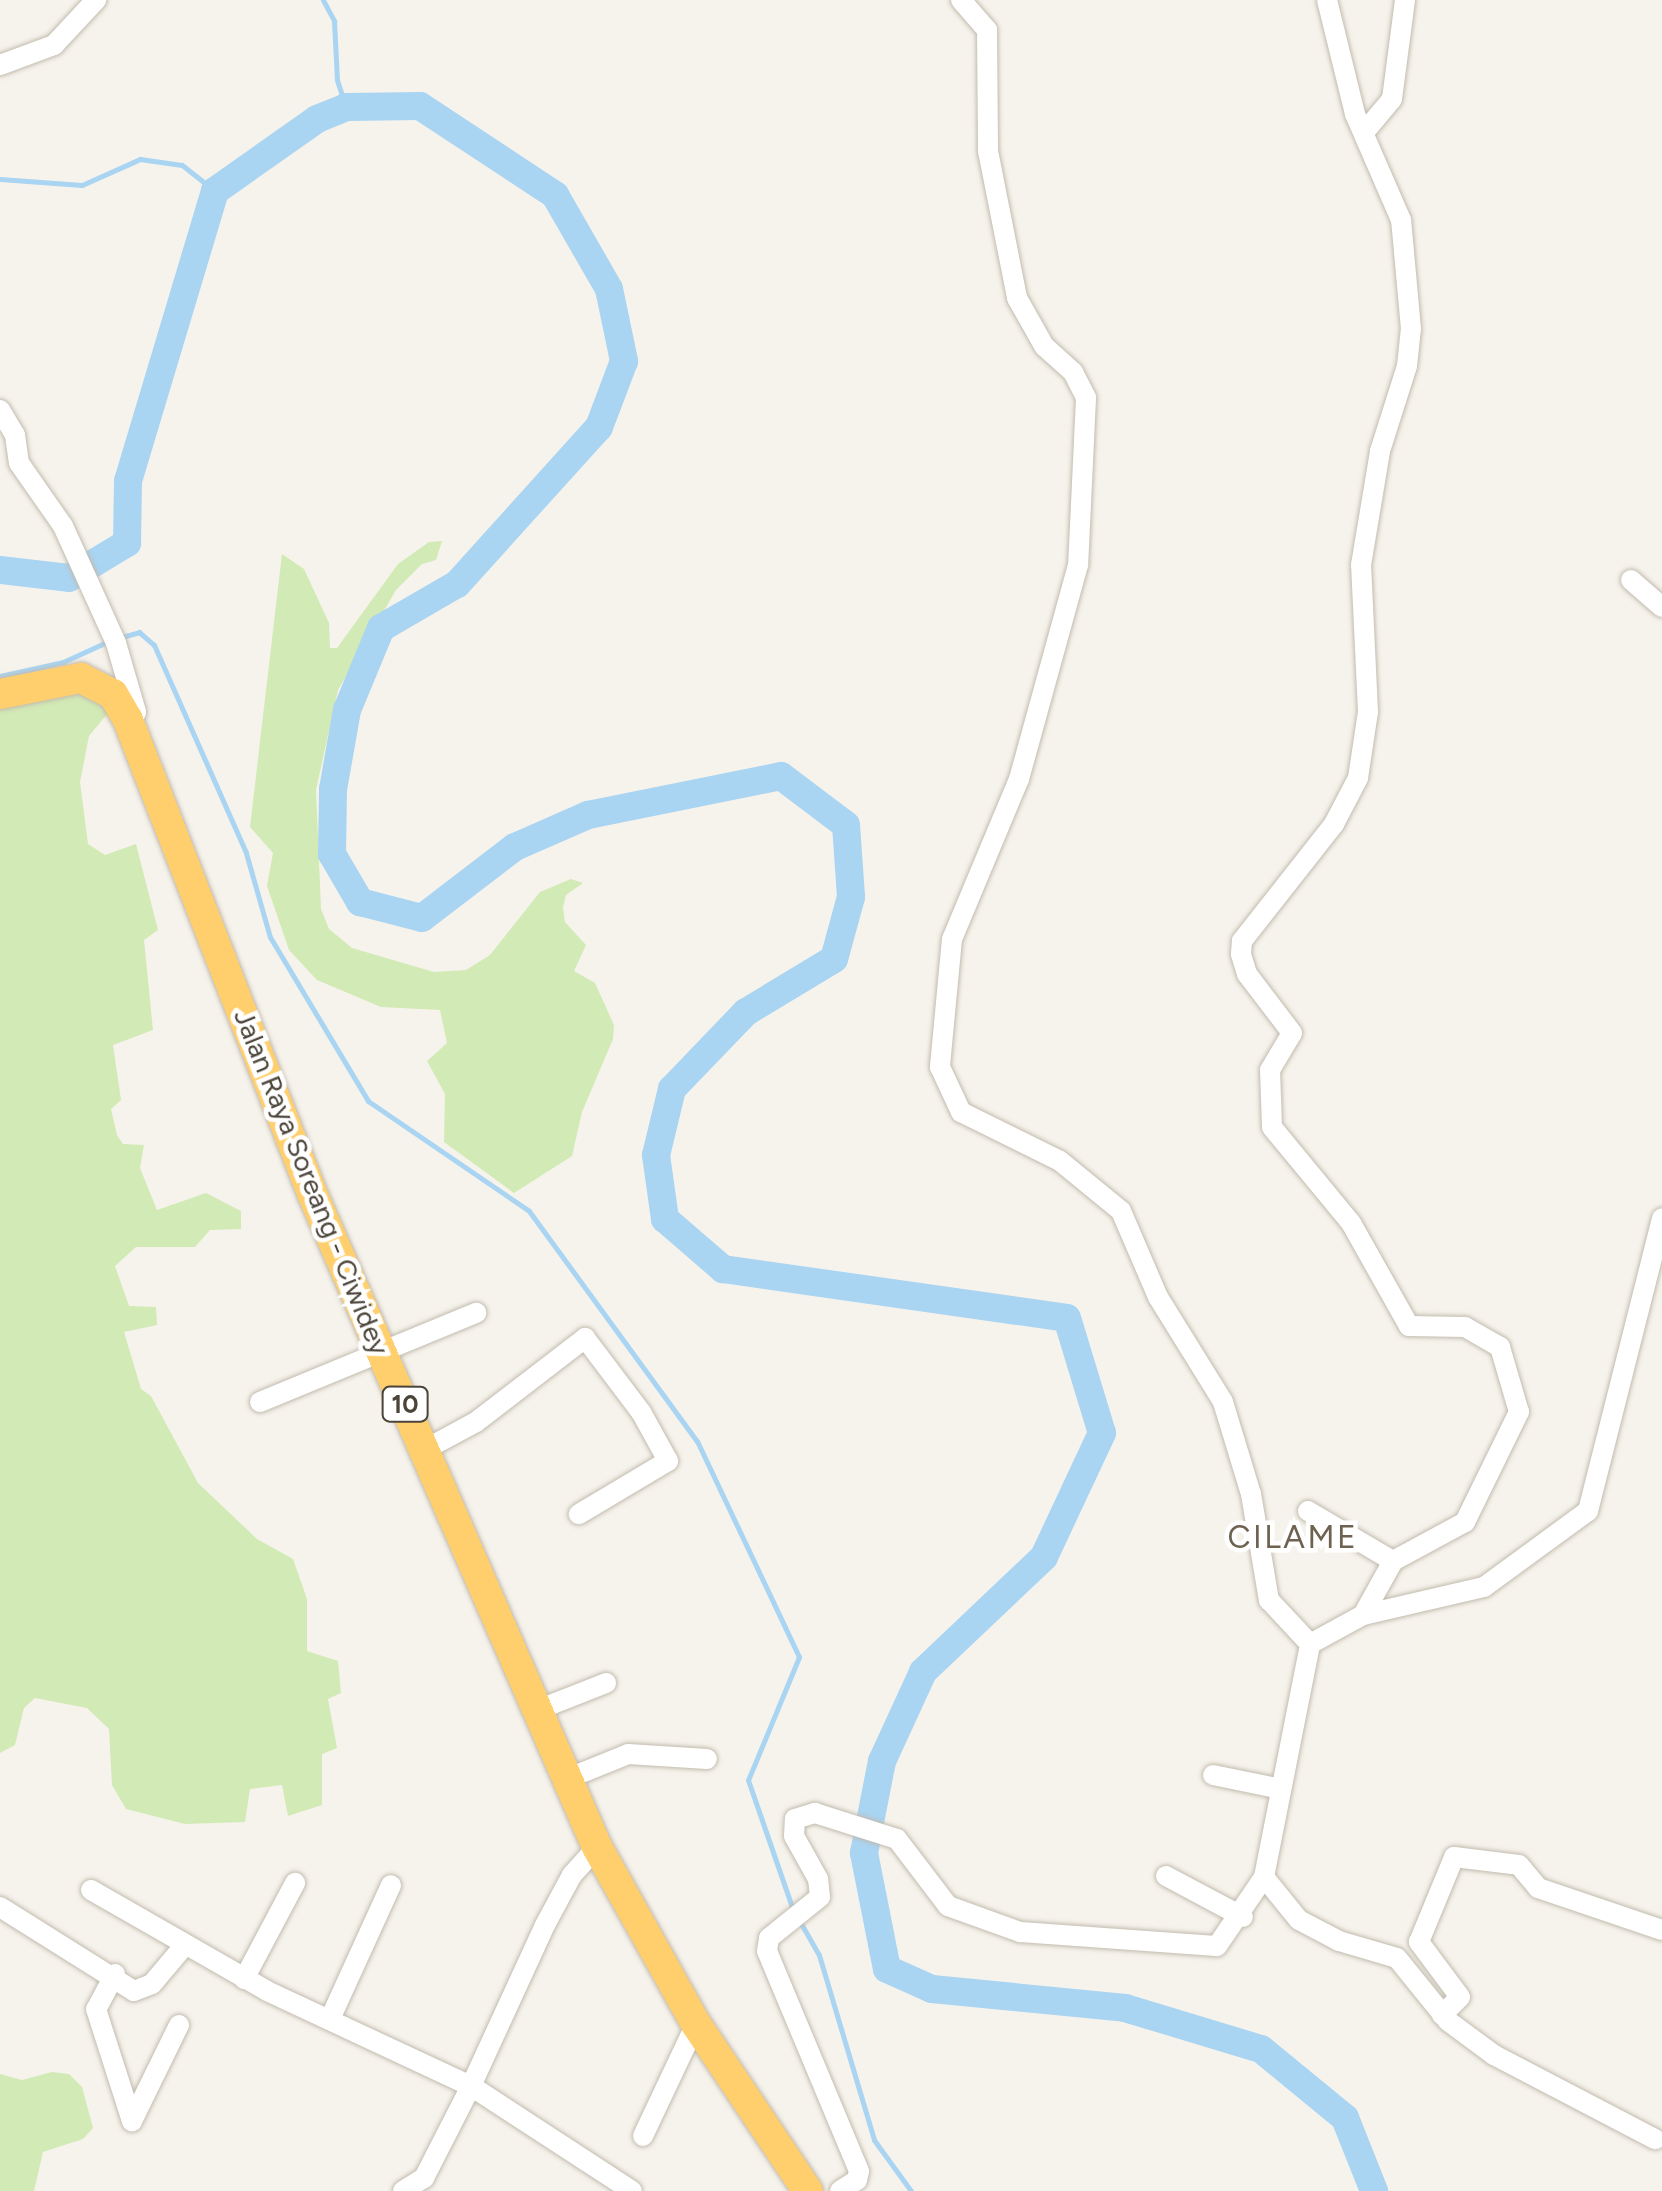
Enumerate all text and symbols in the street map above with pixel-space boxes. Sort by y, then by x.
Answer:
street label: Jalan Raya Soreang - Ciwidey [227,1004,397,1360]
road number: 10 [380,1384,430,1424]
district label: CILAME [1227,1518,1359,1556]

